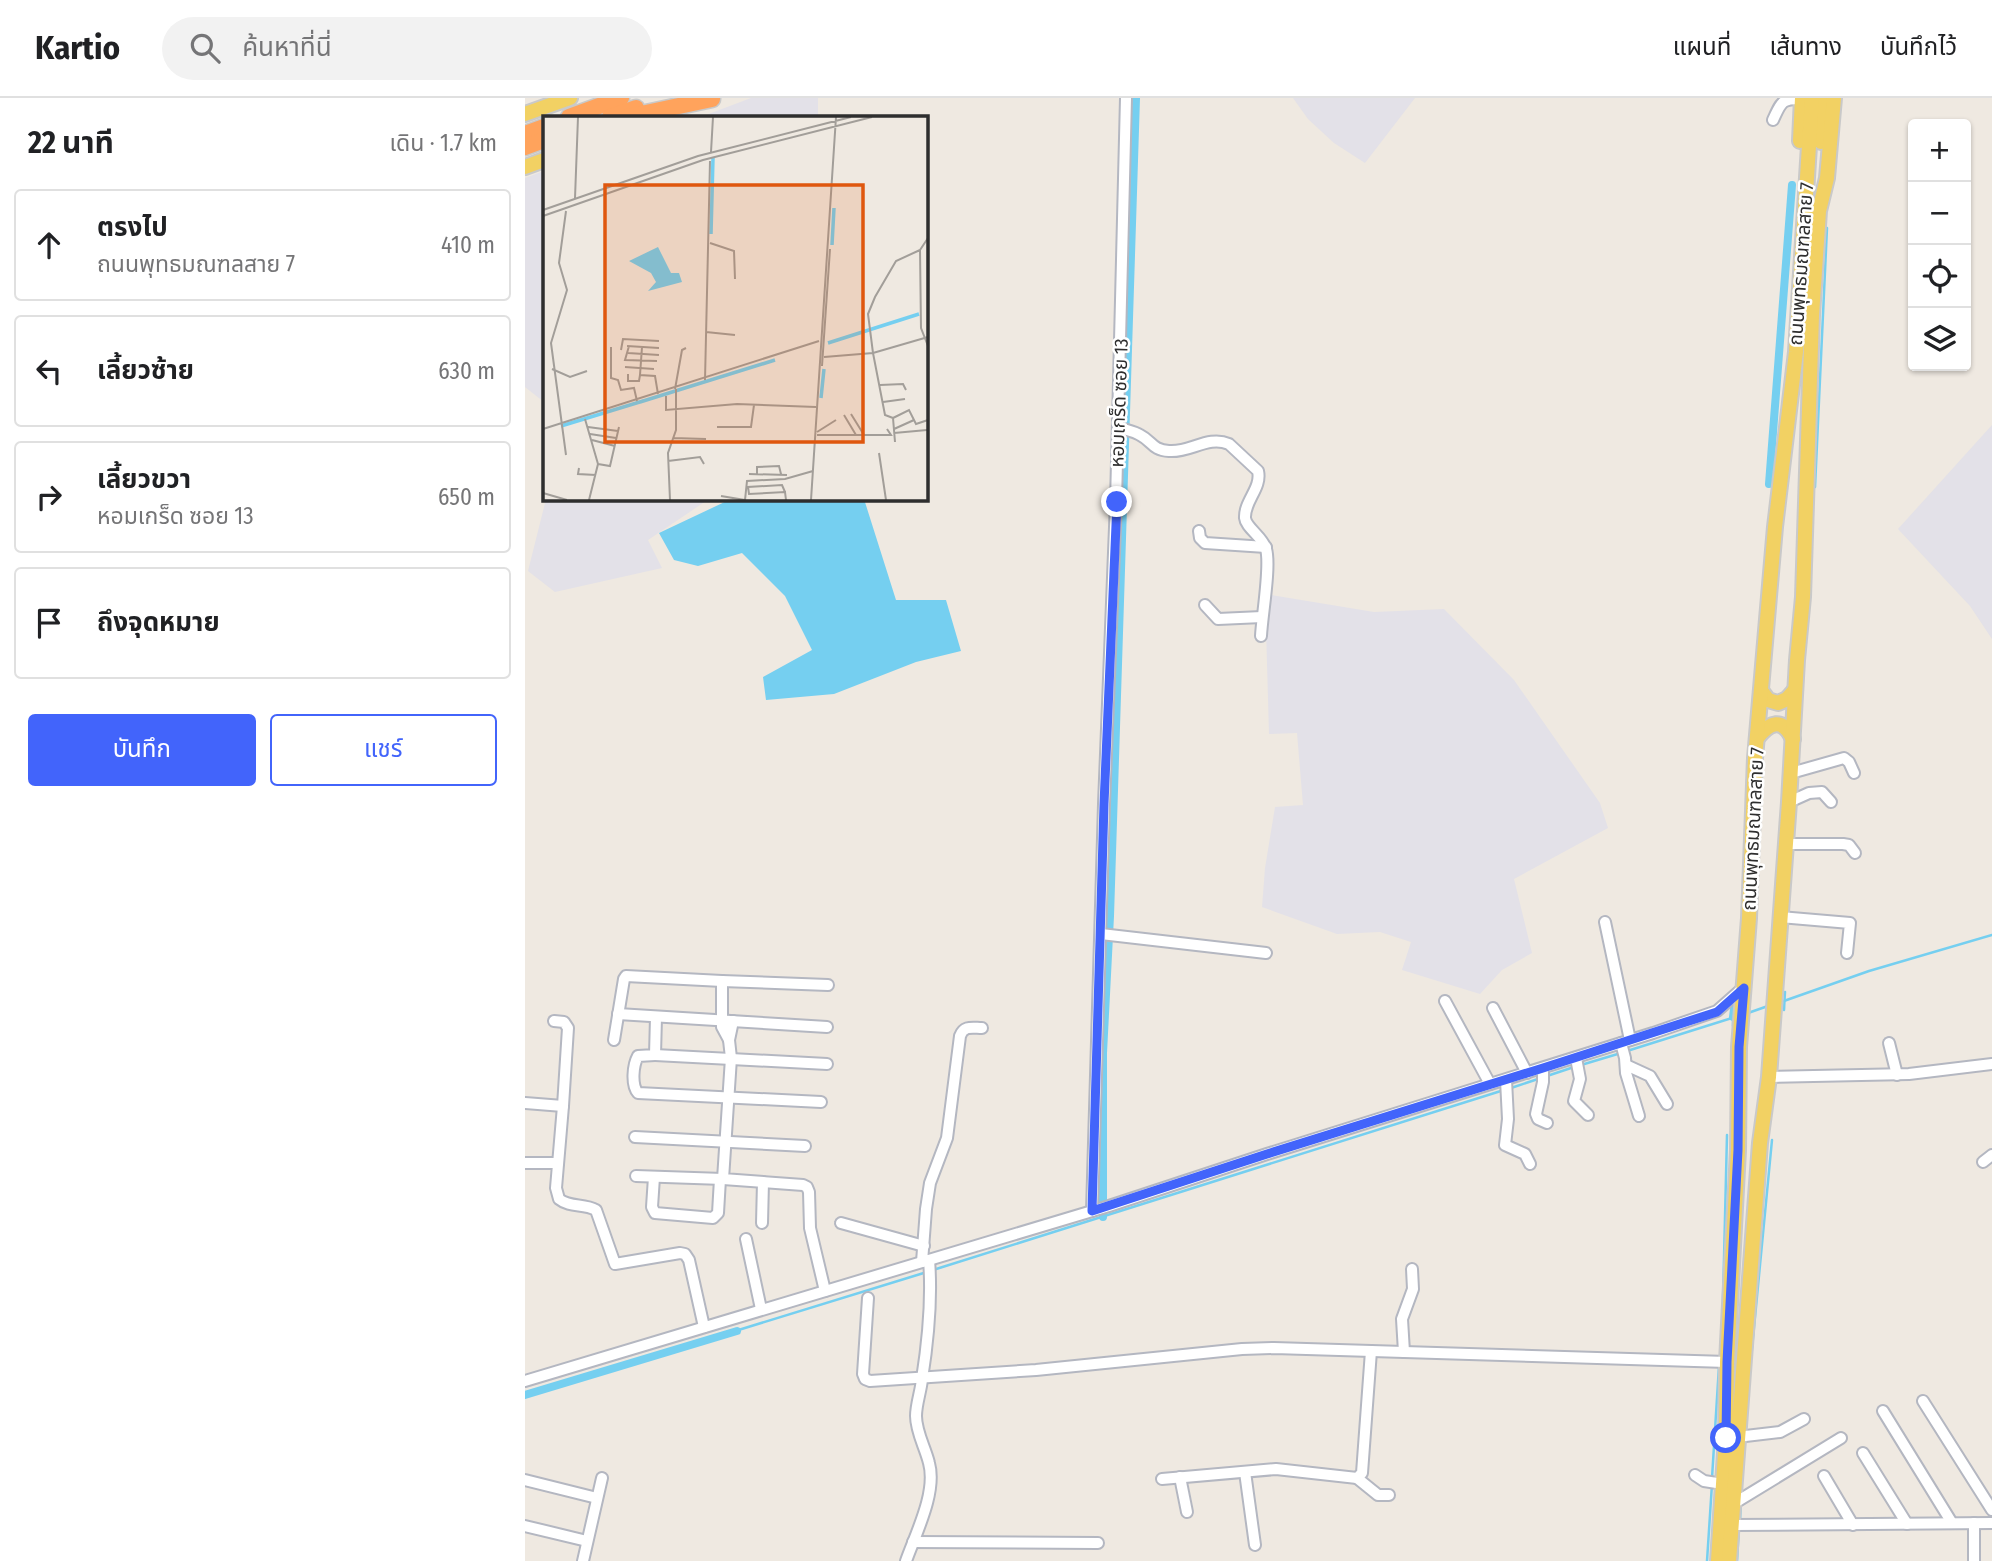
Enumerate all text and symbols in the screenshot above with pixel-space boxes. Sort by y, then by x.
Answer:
search box [162,17,652,80]
text: Kartio [35,28,120,68]
icon: search [186,29,224,67]
text: ค้นหาที่นี่ [242,32,332,63]
text: แผนที่ [1673,33,1731,61]
text: เส้นทาง [1769,33,1842,61]
text: บันทึกไว้ [1880,33,1957,61]
inset map [543,116,927,500]
map controls [1908,119,1971,371]
button: + [1908,119,1971,182]
text: 22 นาที [28,125,114,161]
text: เดิน · 1.7 km [390,129,497,157]
street label: ถนนพุทธมณฑลสาย 7 [1784,181,1818,346]
button: − [1908,182,1971,245]
text: ตรงไป [97,212,168,243]
icon: ahead [30,226,68,264]
text: 410 m [441,231,495,259]
button: locate [1908,245,1971,308]
text: ถนนพุทธมณฑลสาย 7 [97,250,295,278]
button: layers [1908,308,1971,371]
street label: หอมเกร็ด ซอย 13 [1105,338,1133,468]
icon: left [30,352,68,390]
text: เลี้ยวซ้าย [97,355,194,386]
text: 630 m [438,357,495,385]
text: เลี้ยวขวา [97,464,191,495]
icon: right [30,478,68,516]
text: 650 m [438,483,495,511]
route end [1101,486,1132,517]
text: หอมเกร็ด ซอย 13 [97,502,254,530]
icon: arrive [30,604,68,642]
text: ถึงจุดหมาย [97,607,220,638]
button: บันทึก [28,714,256,786]
button: แชร์ [270,714,497,786]
street label: ถนนพุทธมณฑลสาย 7 [1737,746,1769,911]
route start [1710,1422,1741,1453]

